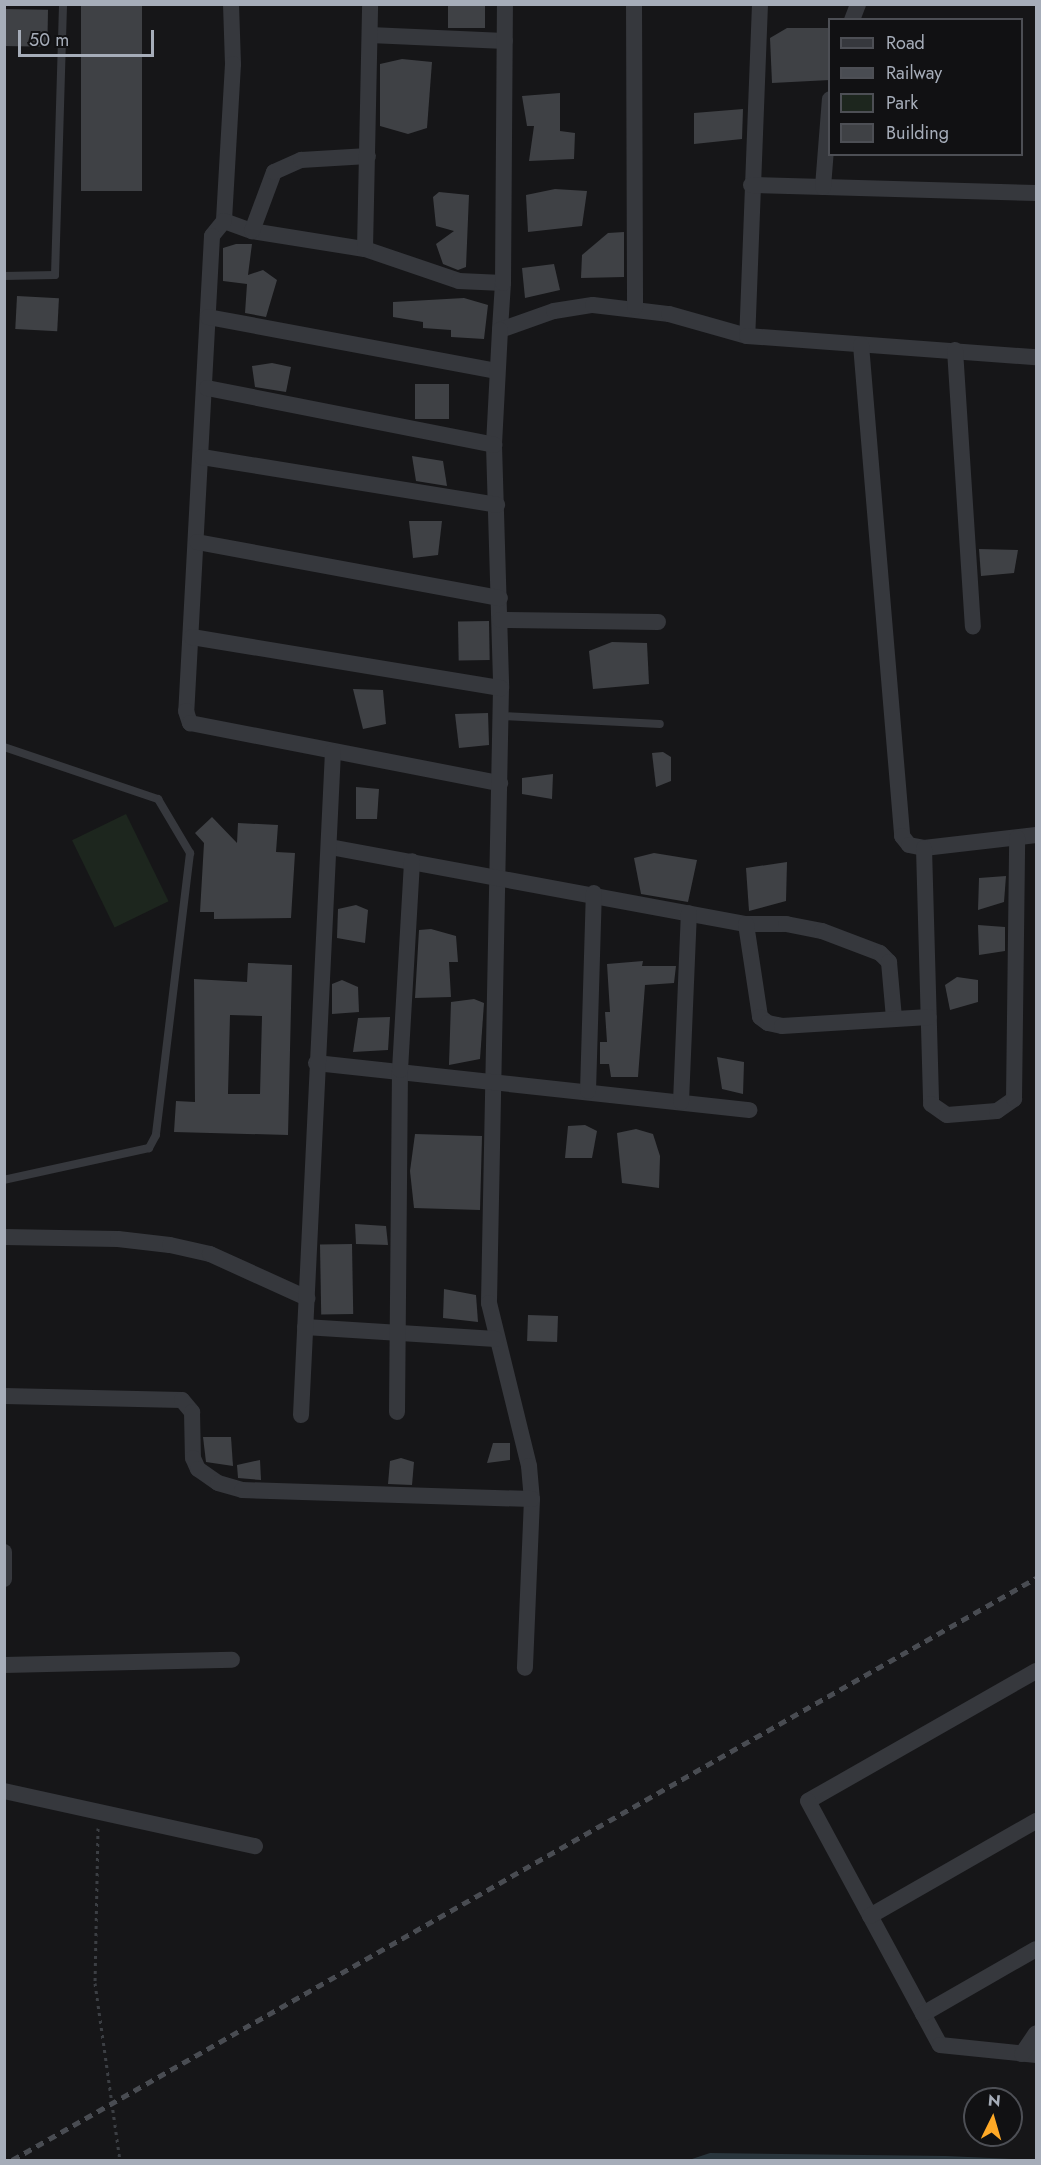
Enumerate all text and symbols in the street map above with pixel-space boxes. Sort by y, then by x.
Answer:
scale bar [21,18,158,56]
legend [828,18,1023,156]
text: 50 m [29,27,69,53]
text: Road [886,30,925,56]
text: Railway [886,60,942,86]
text: Park [886,90,918,116]
text: Building [886,120,949,146]
north arrow [963,2087,1023,2147]
text: N [987,2089,1002,2113]

